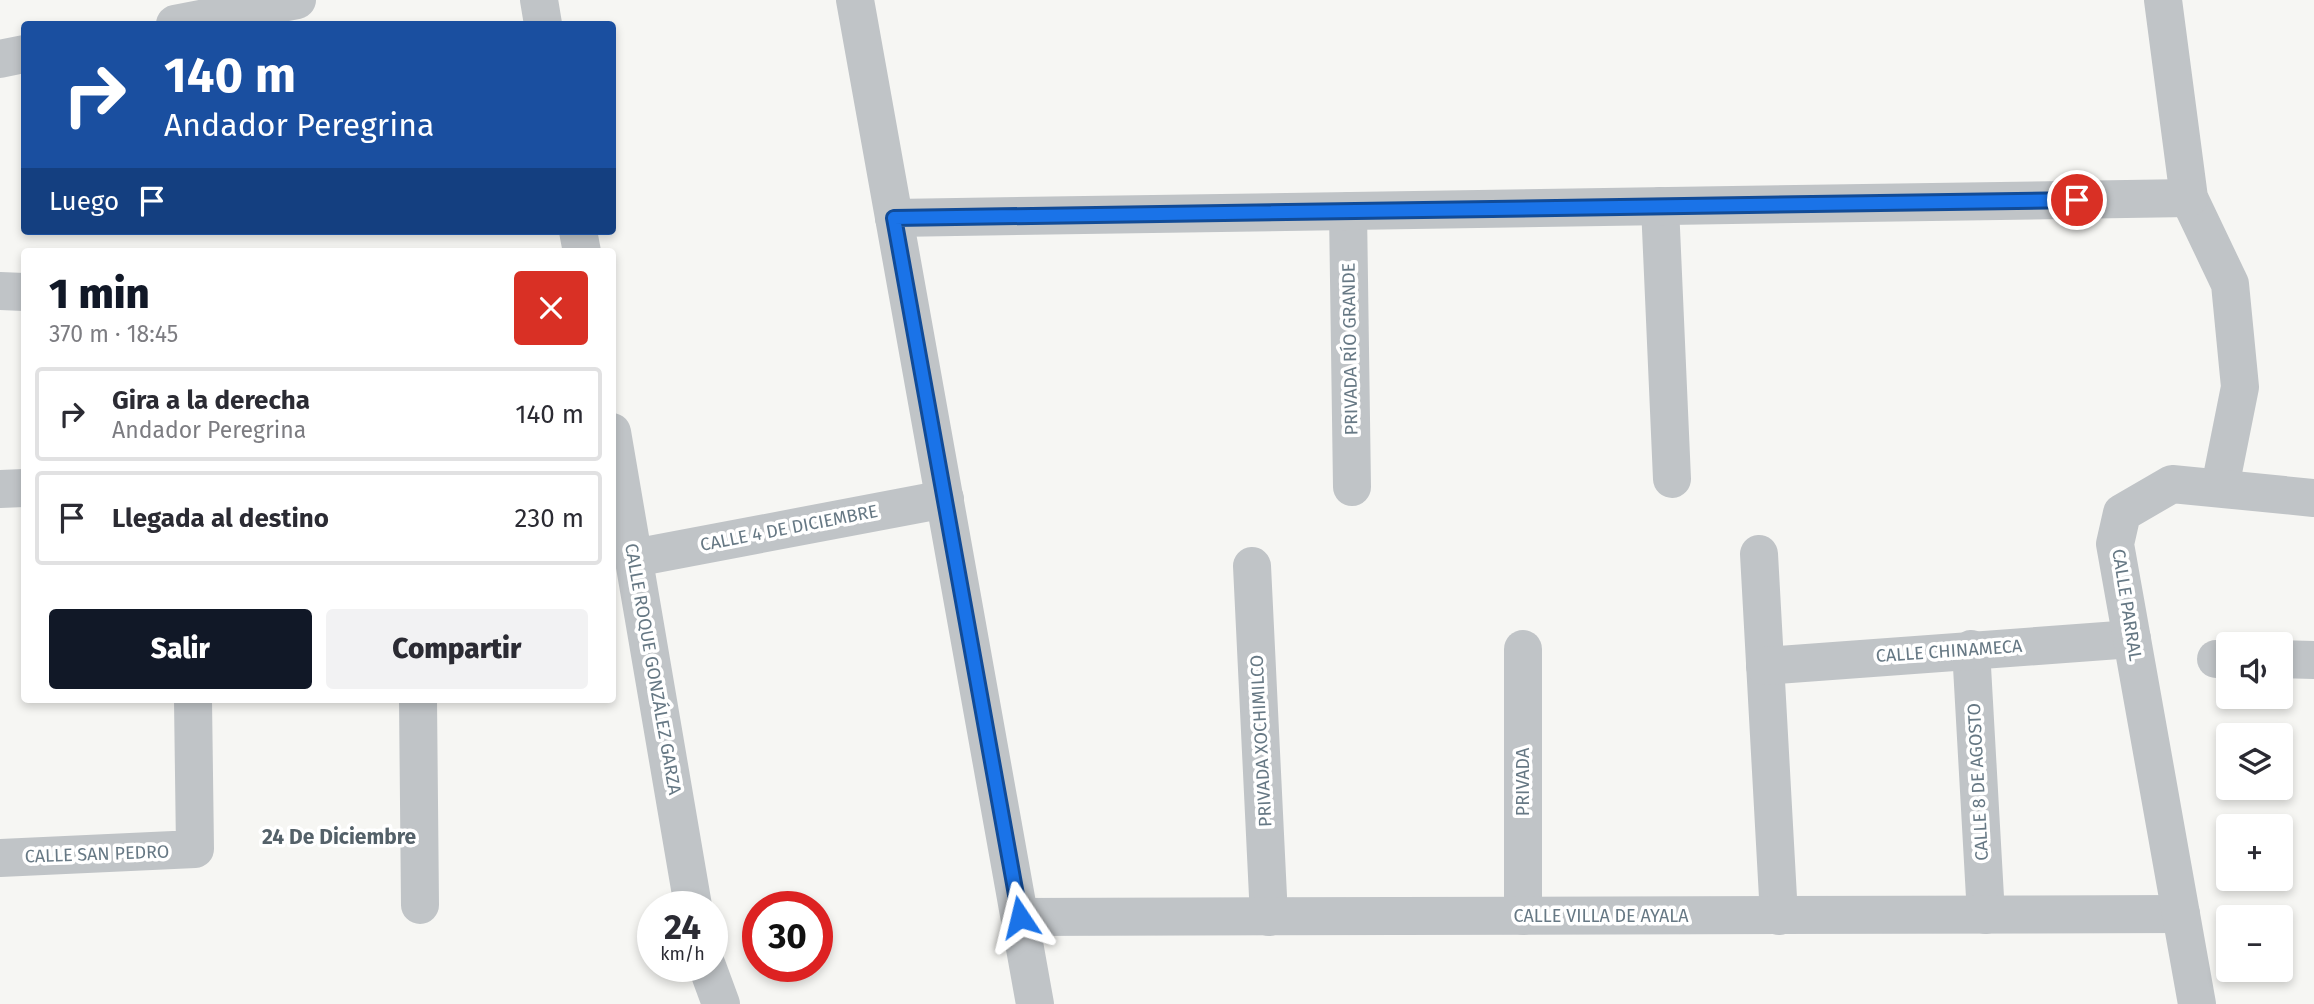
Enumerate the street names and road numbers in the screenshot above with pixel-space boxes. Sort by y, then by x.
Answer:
street label: PRIVADA RÍO GRANDE [1336,262,1363,436]
street label: CALLE 4 DE DICIEMBRE [698,500,880,556]
street label: CALLE ROQUE GONZÁLEZ GARZA [620,541,687,797]
street label: CALLE PARRAL [2107,547,2147,663]
street label: CALLE CHINAMECA [1875,635,2024,667]
street label: PRIVADA XOCHIMILCO [1246,654,1276,828]
street label: CALLE 8 DE AGOSTO [1963,703,1993,861]
street label: PRIVADA [1512,747,1534,816]
street label: CALLE SAN PEDRO [24,840,170,868]
street label: CALLE VILLA DE AYALA [1513,905,1689,927]

